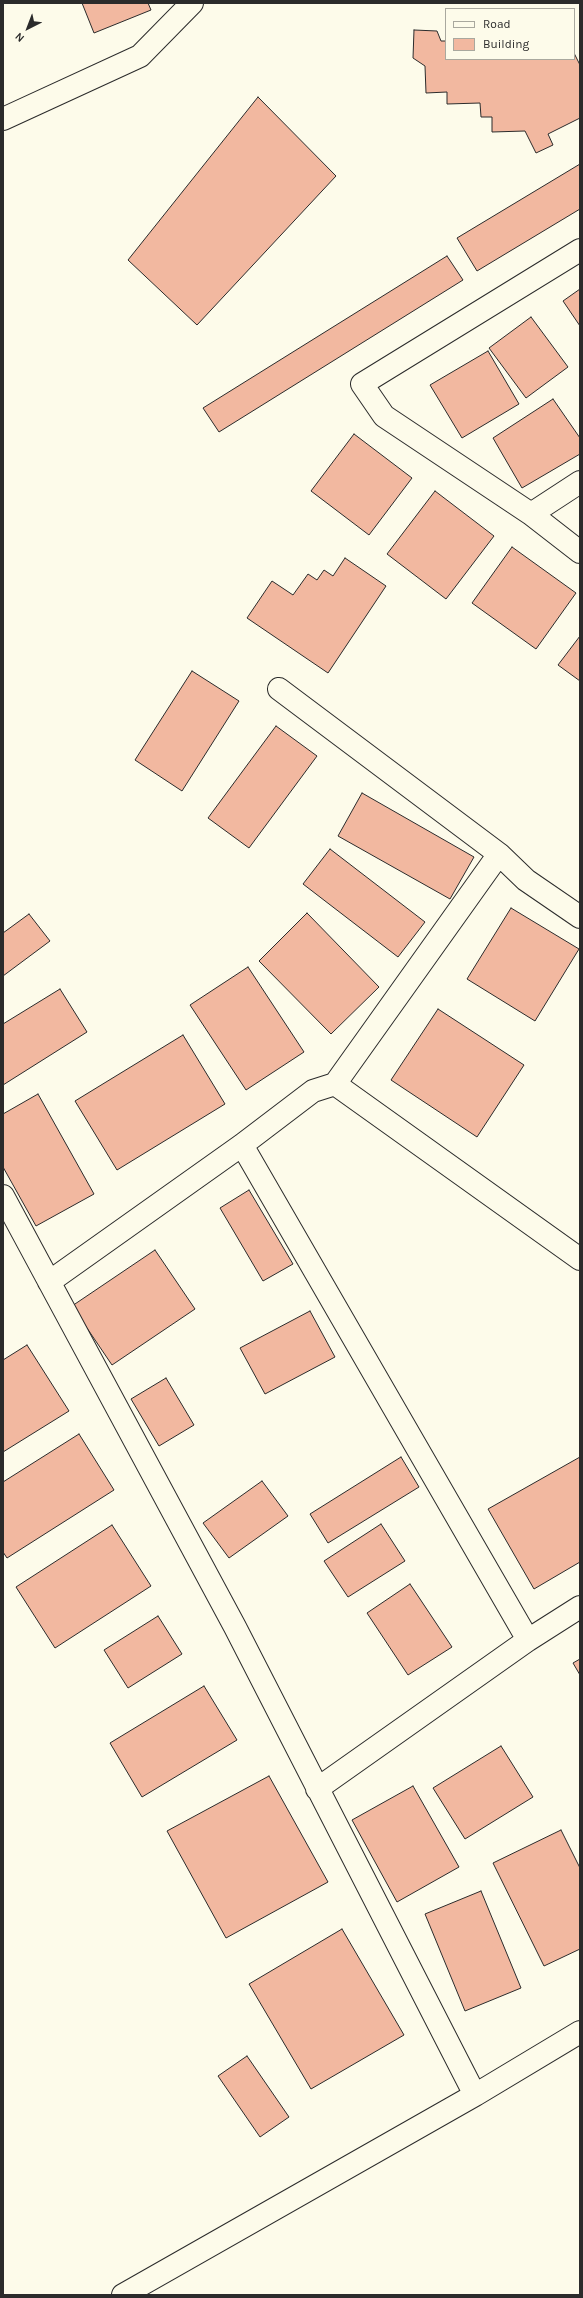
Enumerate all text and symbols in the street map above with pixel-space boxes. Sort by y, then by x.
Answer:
north arrow [8,8,48,48]
legend [445,8,575,60]
text: Road [483,17,511,31]
text: N [12,30,27,45]
text: Building [483,37,529,51]

